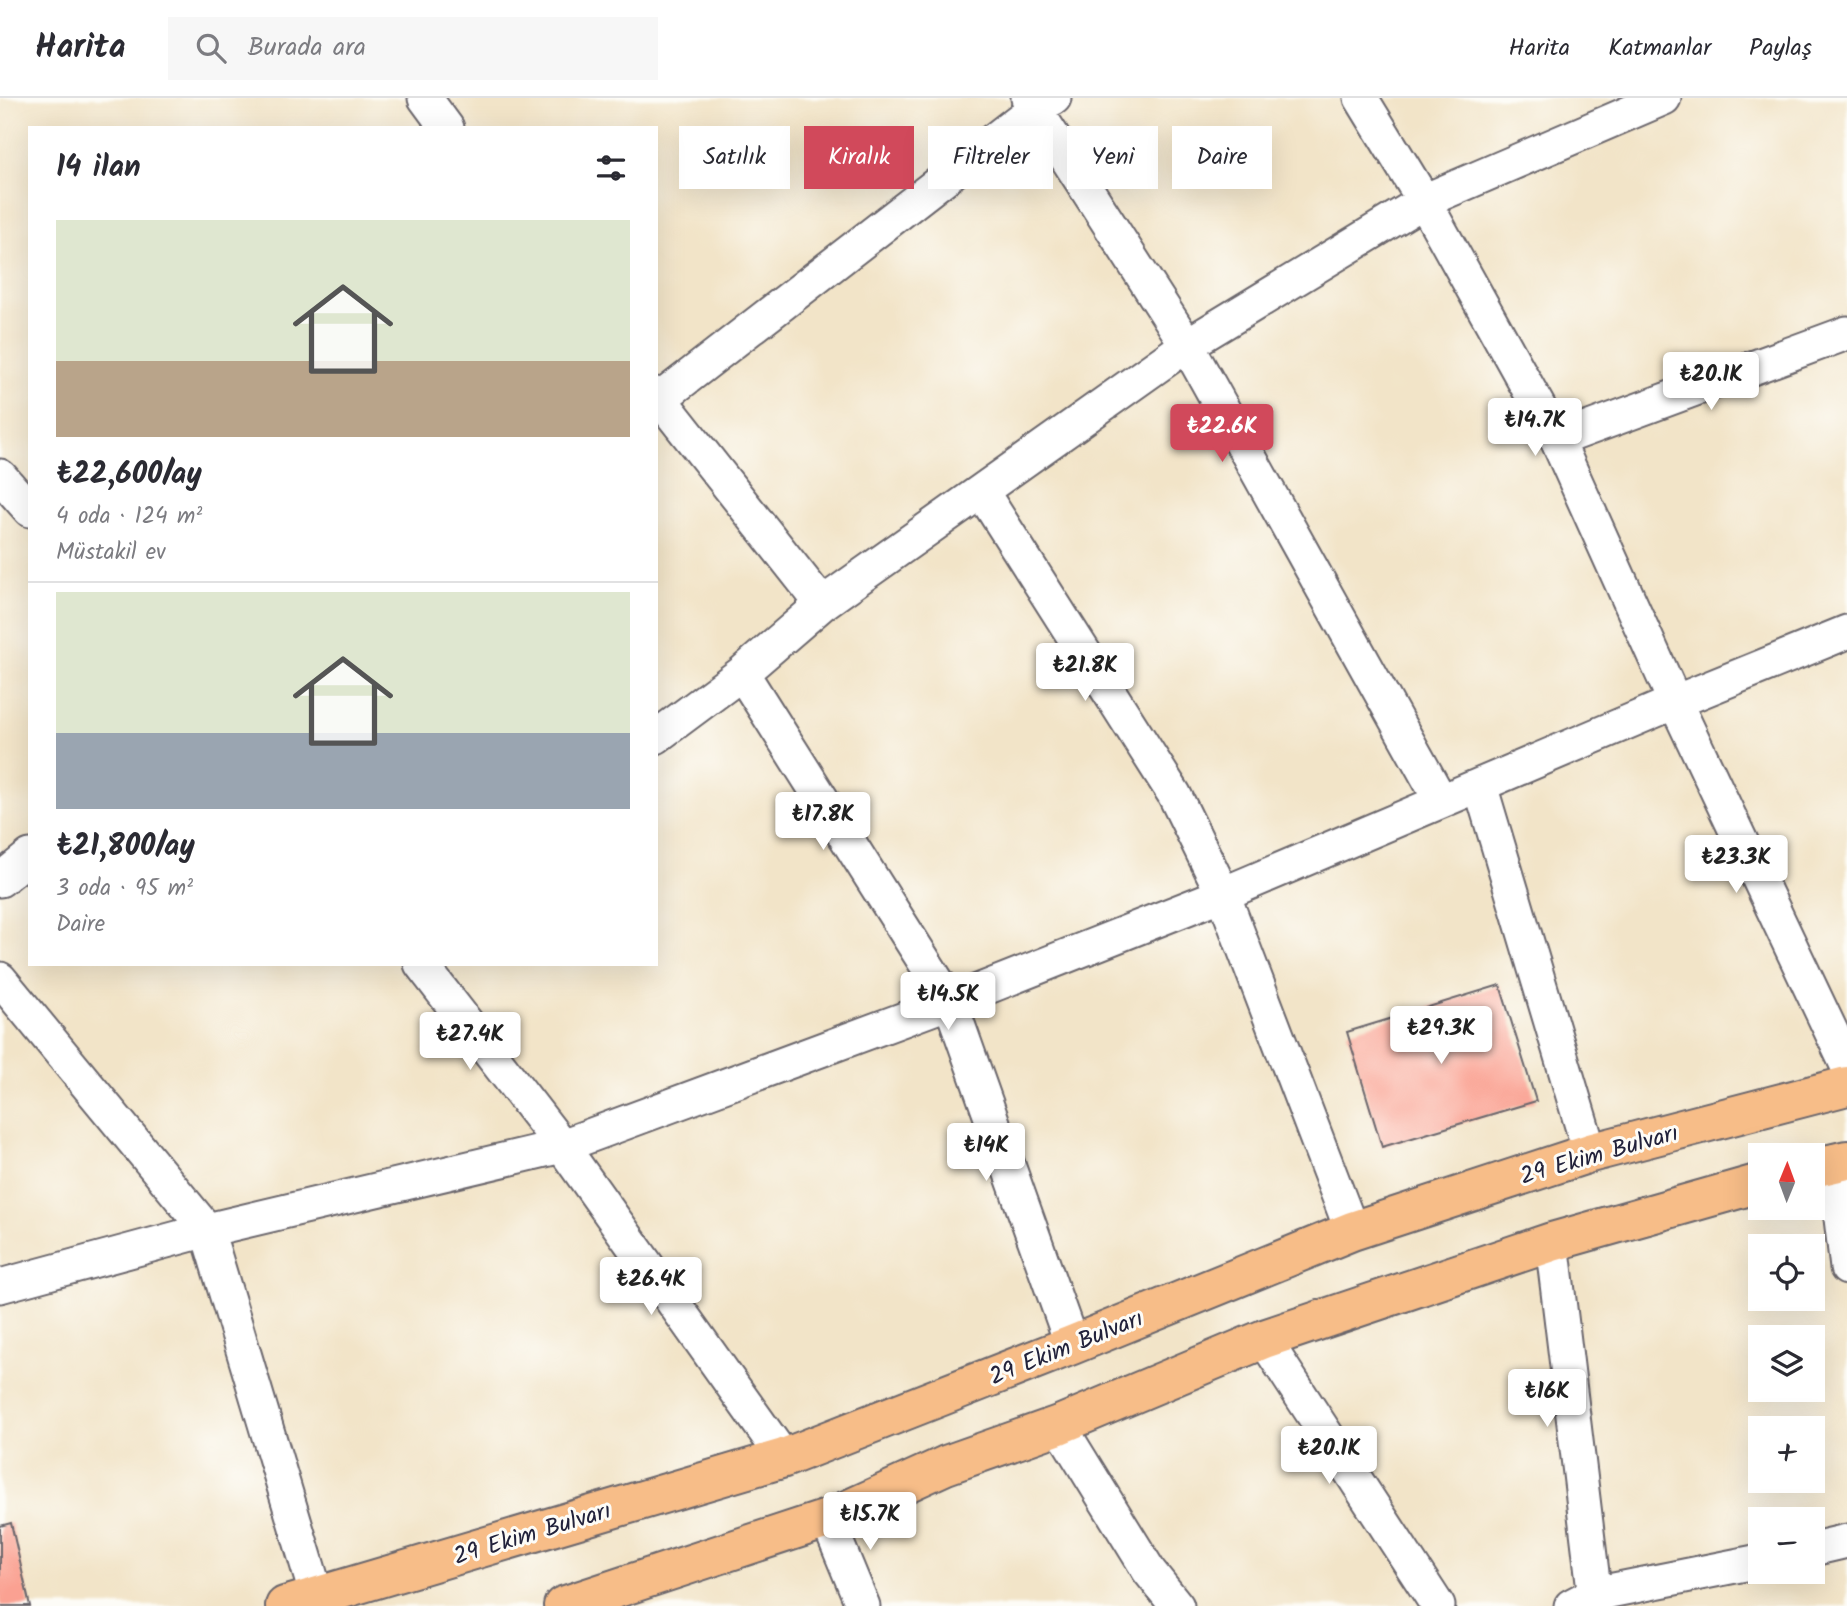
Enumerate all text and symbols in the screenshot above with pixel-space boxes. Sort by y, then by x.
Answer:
search box [168,17,658,80]
text: Harita [35,22,126,75]
text: Burada ara [248,27,366,69]
icon: search [192,29,230,67]
text: Harita [1509,29,1570,68]
text: Katmanlar [1608,29,1711,68]
text: Paylaş [1749,29,1812,68]
chip: Satılık [679,126,790,189]
chip: Kiralık [804,126,914,189]
chip: Filtreler [928,126,1053,189]
chip: Yeni [1067,126,1158,189]
chip: Daire [1172,126,1272,189]
text: 14 ilan [56,144,141,192]
icon: filters [592,149,630,187]
icon: home [280,266,406,392]
pin: ₺20.1K [1654,352,1768,412]
text: ₺20.1K [1679,357,1743,393]
pin: ₺14.7K [1478,398,1592,458]
text: ₺14.7K [1504,403,1566,439]
pin: ₺22.6K [1165,404,1279,464]
text: ₺22.6K [1186,409,1258,445]
text: ₺22,600/ay [56,451,202,499]
text: 4 oda · 124 m² [56,499,202,535]
text: Müstakil ev [56,535,166,571]
icon: home [280,638,406,764]
pin: ₺21.8K [1028,644,1142,703]
text: ₺21.8K [1052,648,1118,684]
pin: ₺17.8K [766,792,880,852]
text: ₺17.8K [791,797,855,833]
text: ₺21,800/ay [56,823,195,871]
pin: ₺23.3K [1679,836,1793,895]
text: ₺23.3K [1701,840,1771,876]
text: 3 oda · 95 m² [56,871,193,907]
text: Daire [56,907,105,943]
pin: ₺14.5K [891,972,1005,1032]
text: ₺14.5K [916,977,980,1013]
pin: ₺29.3K [1384,1006,1498,1066]
text: ₺29.3K [1406,1011,1476,1047]
pin: ₺27.4K [413,1012,527,1072]
text: ₺27.4K [436,1017,504,1053]
street label: 29 Ekim Bulvarı [1516,1114,1683,1197]
pin: ₺14K [945,1124,1027,1183]
text: ₺14K [963,1128,1009,1164]
north arrow [1748,1143,1825,1220]
map controls [1748,1143,1825,1584]
button: locate [1748,1234,1825,1311]
pin: ₺26.4K [594,1258,708,1317]
text: ₺26.4K [616,1262,686,1298]
street label: 29 Ekim Bulvarı [984,1300,1150,1397]
button: layers [1748,1325,1825,1402]
pin: ₺16K [1506,1370,1588,1429]
text: ₺16K [1524,1374,1570,1410]
button: + [1748,1416,1825,1493]
pin: ₺20.1K [1272,1426,1386,1486]
text: ₺20.1K [1297,1431,1361,1467]
street label: 29 Ekim Bulvarı [449,1492,616,1577]
pin: ₺15.7K [813,1492,927,1552]
text: ₺15.7K [839,1497,901,1533]
button: − [1748,1507,1825,1584]

